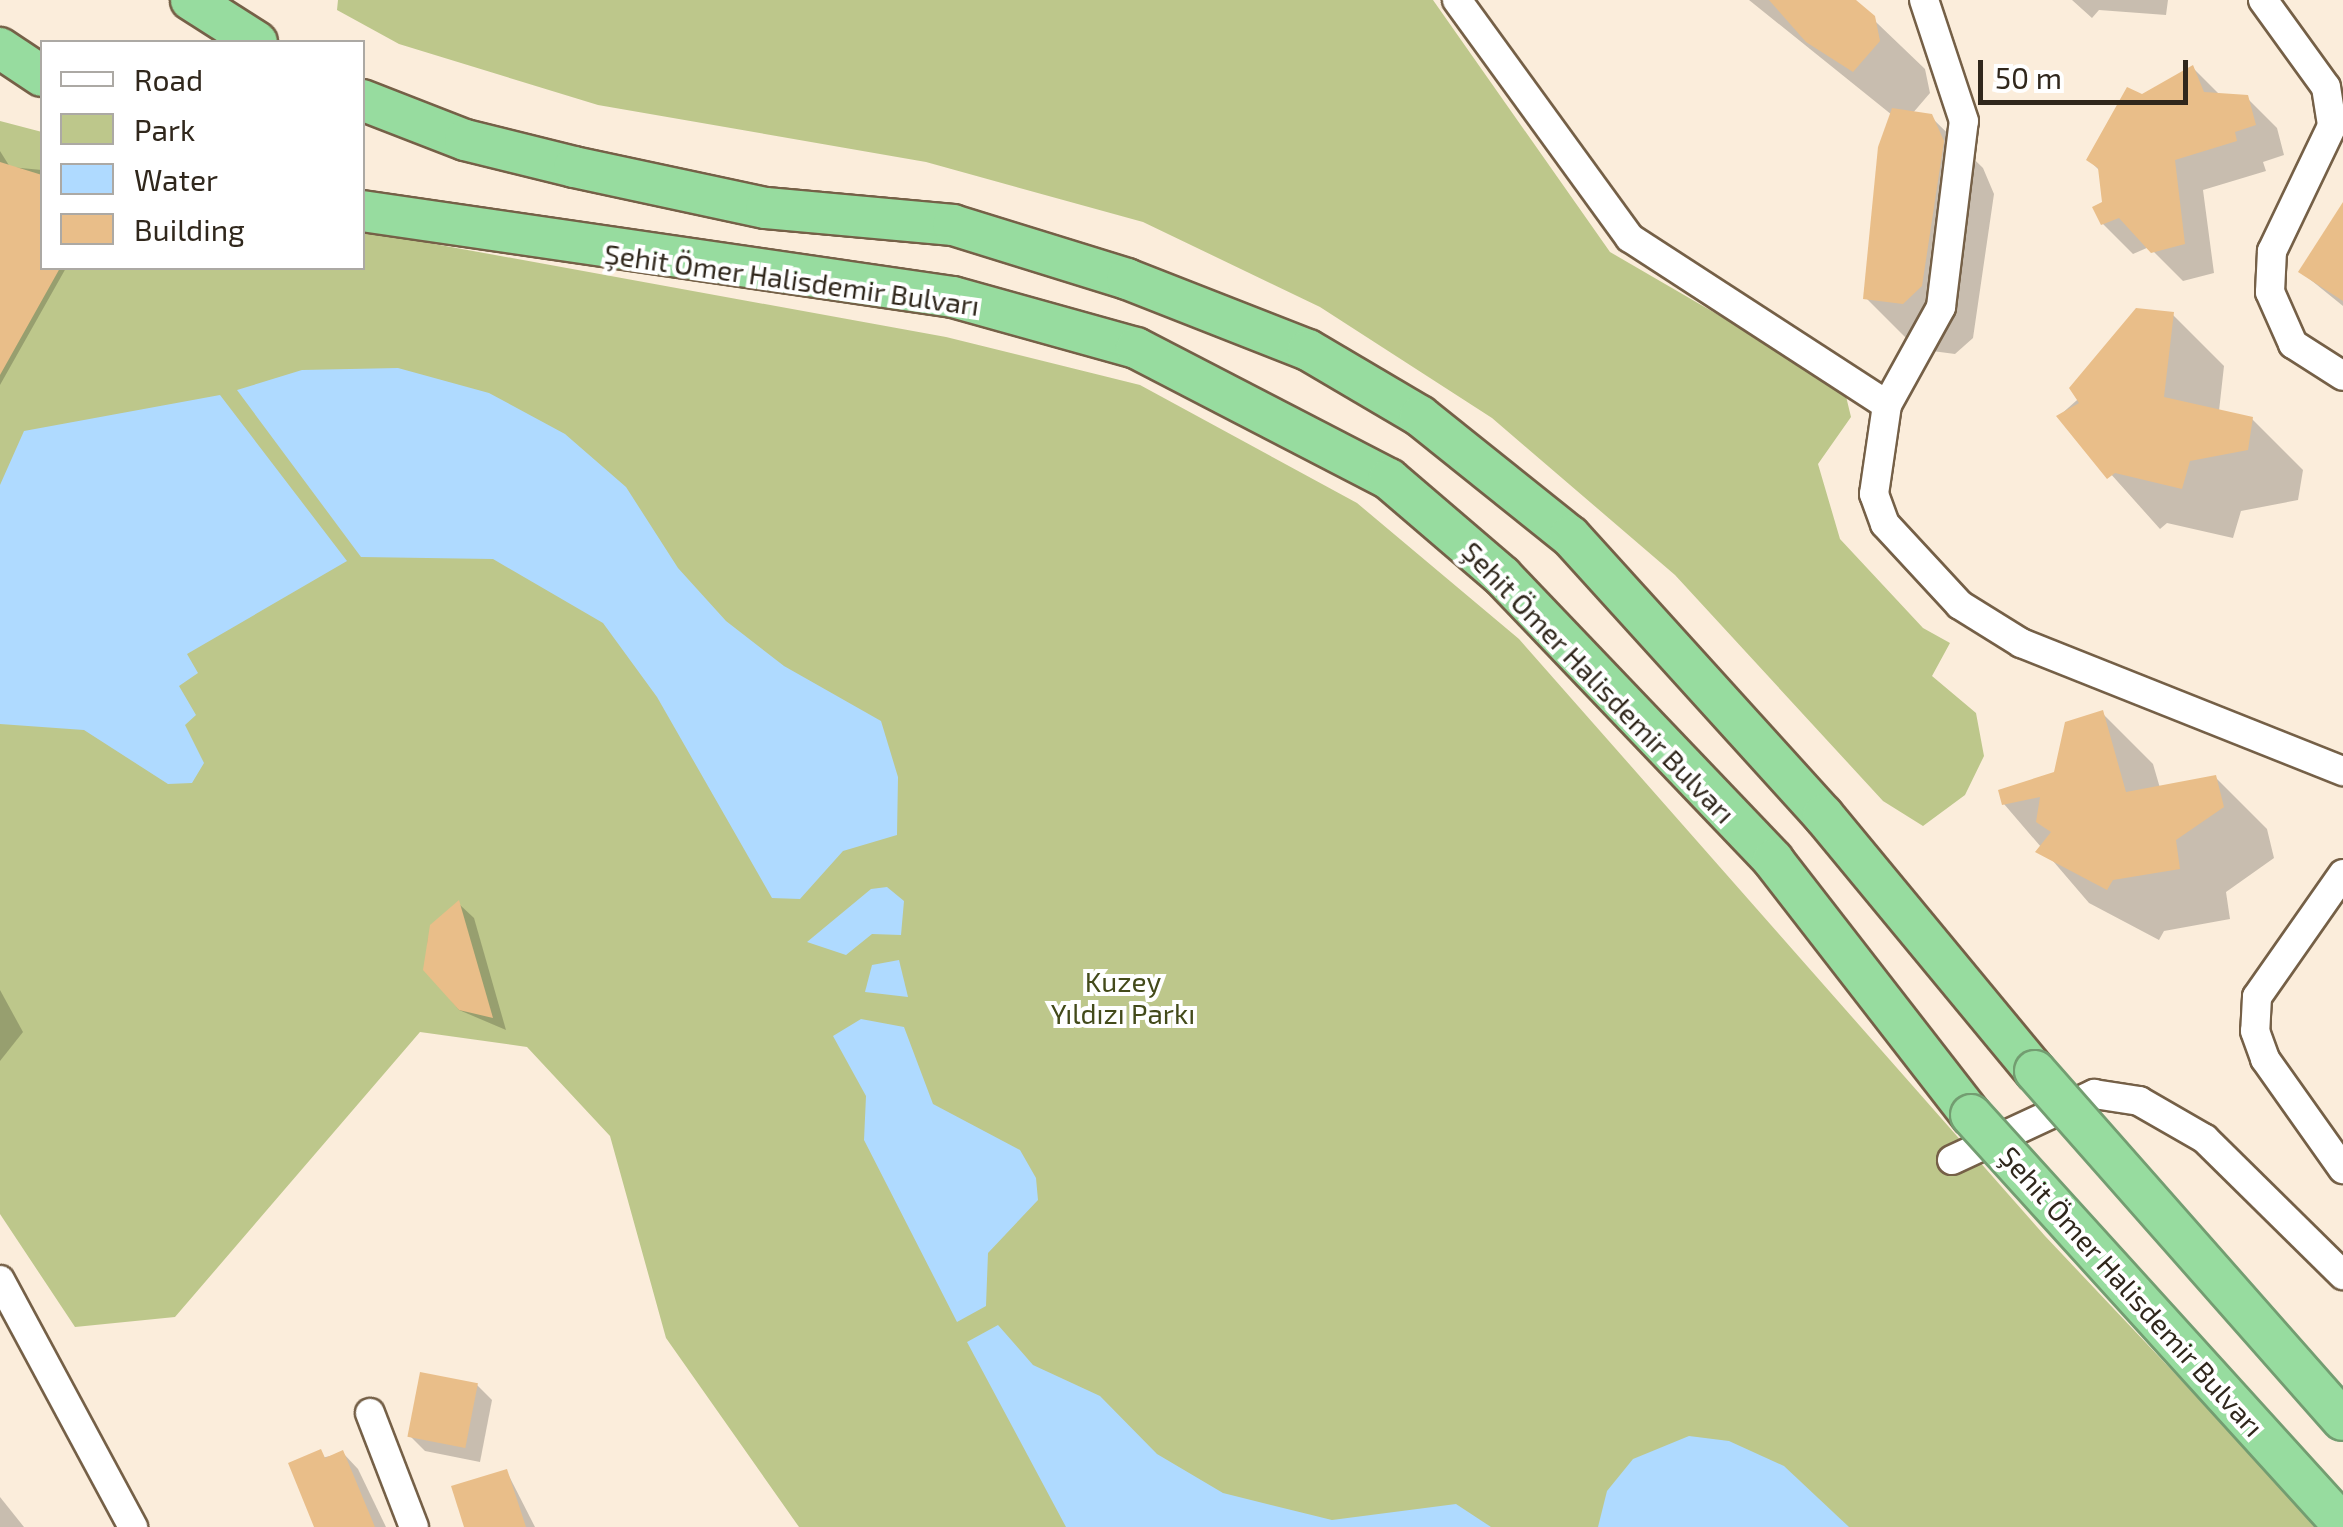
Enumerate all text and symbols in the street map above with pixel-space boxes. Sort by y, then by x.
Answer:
legend [40,40,365,270]
scale bar [1983,40,2193,102]
text: 50 m [1995,59,2062,95]
text: Road [134,61,203,97]
text: Park [134,111,195,147]
text: Water [134,161,218,197]
text: Building [134,211,245,247]
street label: Şehit Ömer Halisdemir Bulvarı [602,236,982,322]
street label: Şehit Ömer Halisdemir Bulvarı [1455,534,1743,830]
park label: Kuzey Yıldızı Parkı [1051,964,1195,1030]
street label: Şehit Ömer Halisdemir Bulvarı [1993,1139,2271,1443]

